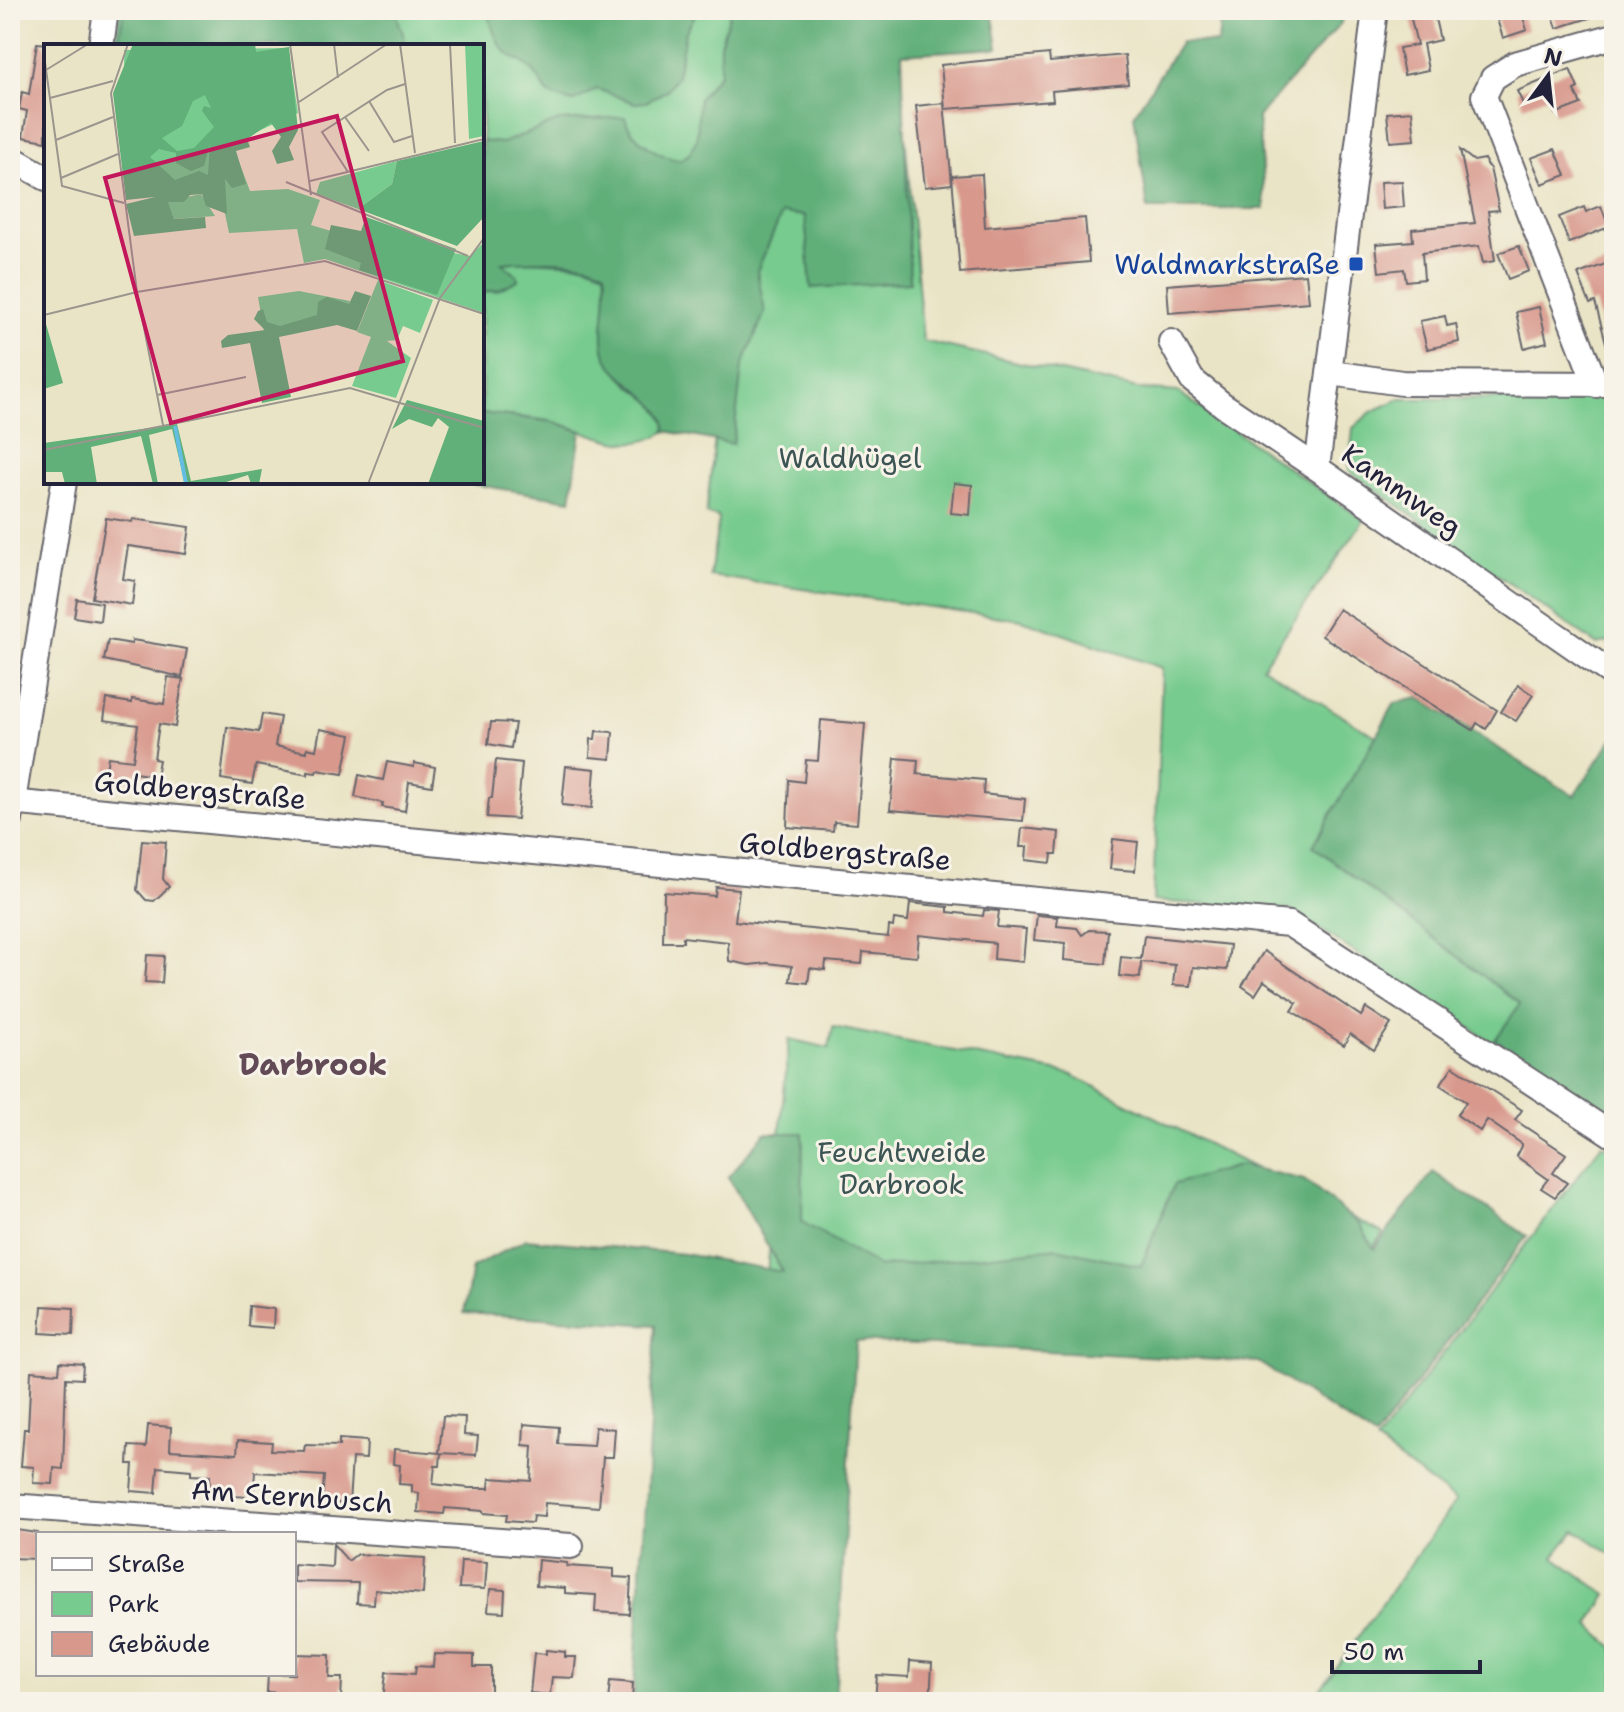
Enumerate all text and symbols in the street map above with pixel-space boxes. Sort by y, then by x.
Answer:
north arrow [1508,36,1588,116]
text: N [1541,41,1565,73]
inset map [44,44,484,484]
place label: Waldmarkstraße [1114,245,1340,283]
marker: Waldmarkstraße [1347,255,1365,273]
street label: Kammweg [1334,434,1470,546]
park label: Waldhügel [779,439,922,477]
street label: Goldbergstraße [92,762,308,818]
street label: Goldbergstraße [737,823,953,879]
district label: Darbrook [239,1044,387,1085]
park label: Feuchtweide Darbrook [817,1133,987,1203]
street label: Am Sternbusch [190,1470,394,1522]
legend [36,1532,296,1676]
text: Straße [108,1548,185,1580]
text: Park [108,1588,160,1620]
scale bar [1332,1624,1480,1674]
text: Gebäude [108,1628,210,1660]
text: 50 m [1344,1636,1404,1668]

